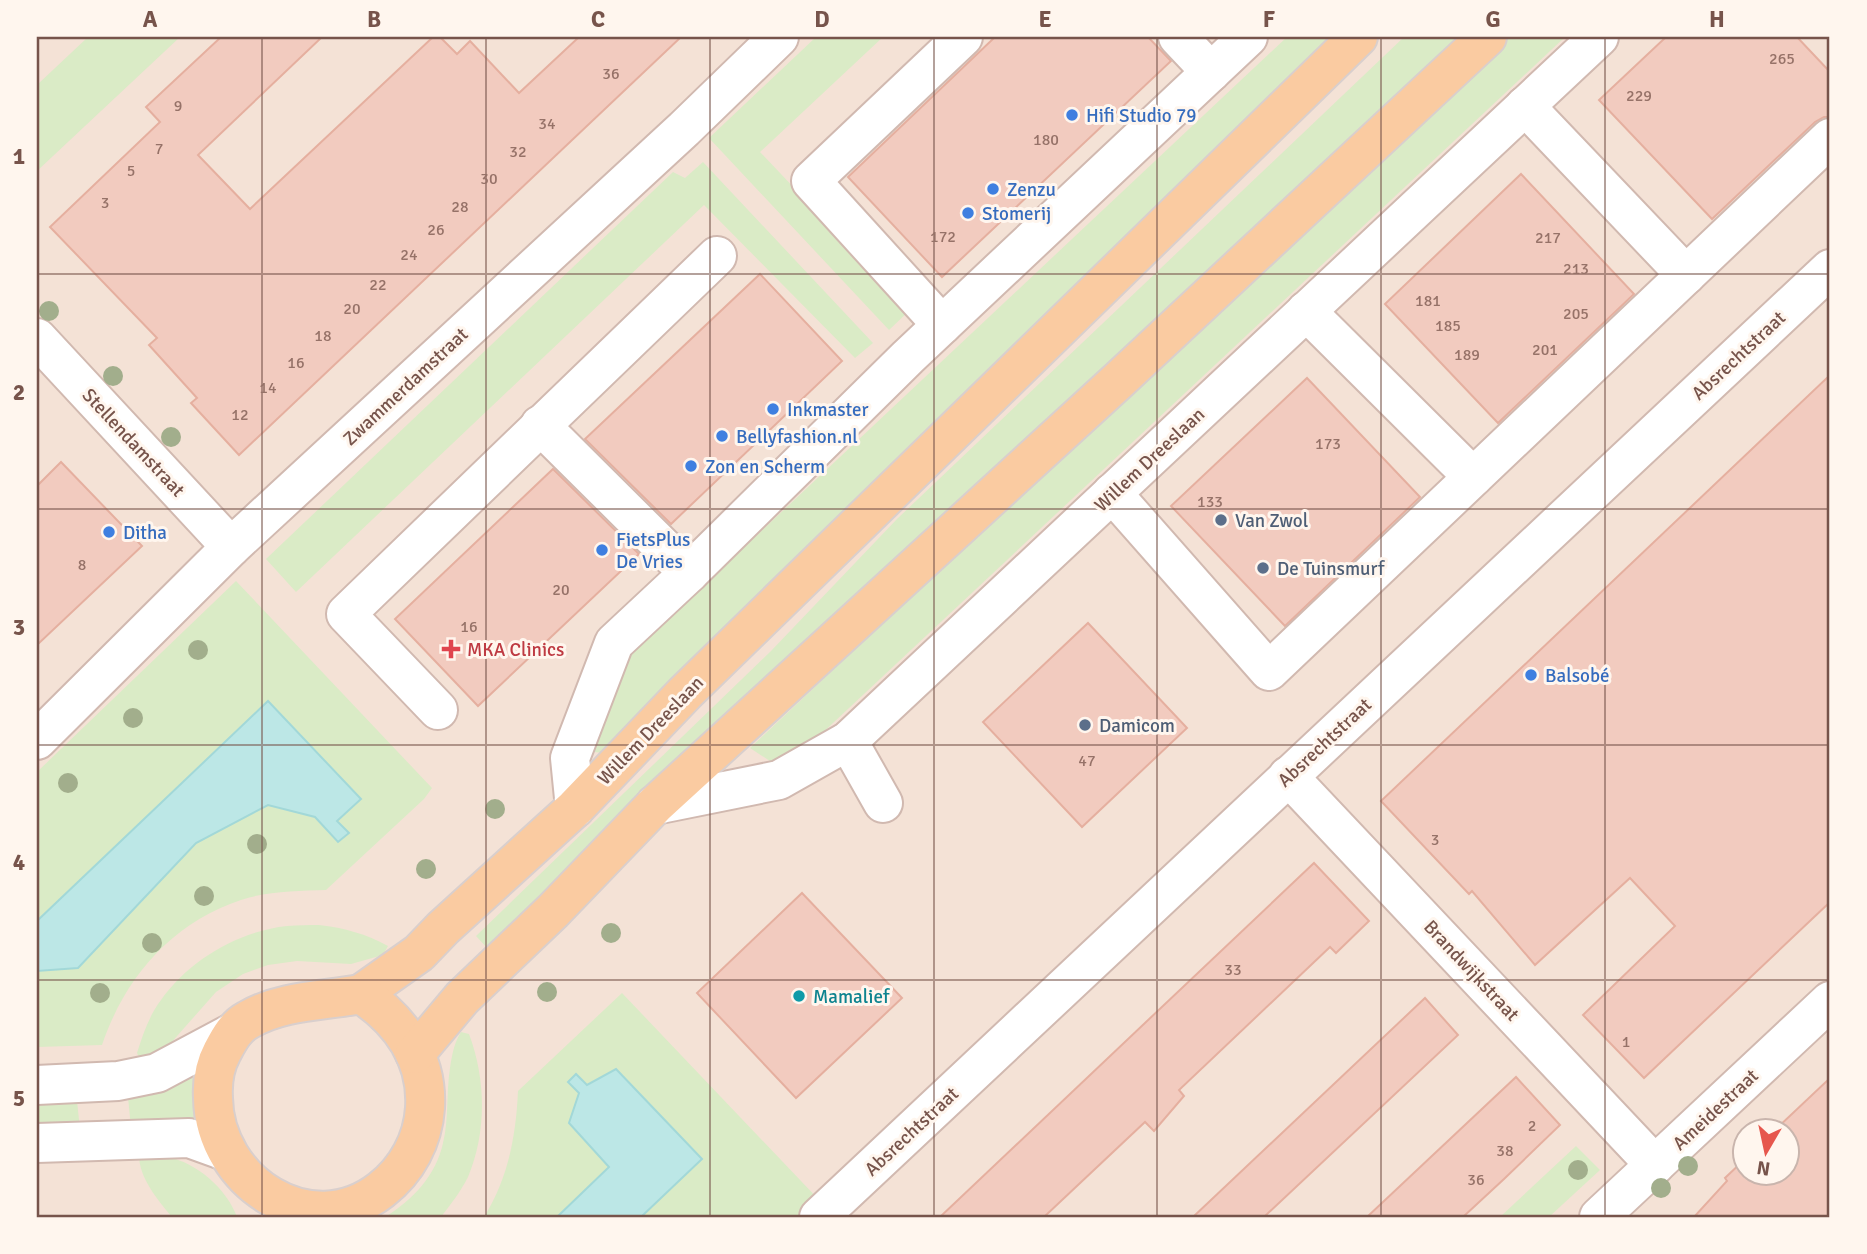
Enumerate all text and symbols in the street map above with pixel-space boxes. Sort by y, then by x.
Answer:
text: A [143,5,158,34]
text: B [367,5,381,34]
text: C [591,5,605,34]
text: D [814,5,830,34]
text: E [1038,5,1052,34]
text: F [1263,5,1275,34]
text: G [1485,5,1501,34]
text: H [1709,5,1725,34]
house number: 265 [1769,49,1795,69]
house number: 36 [602,64,620,84]
house number: 229 [1626,86,1652,106]
house number: 9 [174,96,182,116]
place label: Hifi Studio 79 [1086,104,1196,128]
marker: Hifi Studio 79 [1064,107,1080,123]
house number: 34 [538,114,556,134]
house number: 180 [1033,130,1059,150]
house number: 7 [155,139,163,159]
text: 1 [13,142,25,171]
house number: 32 [509,142,527,162]
house number: 5 [127,161,135,181]
house number: 30 [480,169,498,189]
place label: Zenzu [1007,178,1056,202]
marker: Zenzu [985,181,1001,197]
house number: 3 [101,193,109,213]
house number: 28 [451,197,469,217]
place label: Stomerij [982,202,1051,226]
marker: Stomerij [960,205,976,221]
house number: 26 [427,220,445,240]
house number: 172 [930,227,956,247]
house number: 217 [1535,228,1561,248]
house number: 24 [400,245,418,265]
house number: 213 [1563,259,1589,279]
house number: 22 [369,275,387,295]
house number: 181 [1415,291,1441,311]
house number: 20 [343,299,361,319]
house number: 205 [1563,304,1589,324]
street label: Absrechtstraat [1687,306,1791,405]
house number: 185 [1435,316,1461,336]
street label: Zwammerdamstraat [338,322,473,451]
house number: 18 [314,326,332,346]
house number: 201 [1532,340,1558,360]
house number: 189 [1454,345,1480,365]
house number: 16 [287,353,305,373]
text: 2 [13,378,25,407]
house number: 14 [259,378,277,398]
street label: Stellendamstraat [77,383,190,502]
place label: Inkmaster [787,398,869,422]
marker: Inkmaster [765,401,781,417]
street label: Willem Dreeslaan [1089,402,1210,517]
house number: 12 [231,405,249,425]
place label: Bellyfashion.nl [736,425,858,449]
marker: Bellyfashion.nl [714,428,730,444]
house number: 173 [1315,434,1341,454]
place label: Zon en Scherm [705,455,825,479]
marker: Zon en Scherm [683,458,699,474]
house number: 133 [1197,492,1223,512]
place label: Van Zwol [1235,509,1308,533]
marker: Van Zwol [1213,512,1229,528]
place label: Ditha [123,521,167,545]
marker: Ditha [101,524,117,540]
place label: FietsPlus De Vries [616,528,690,574]
marker: FietsPlus De Vries [594,542,610,558]
house number: 8 [78,555,86,575]
place label: De Tuinsmurf [1277,557,1386,581]
marker: De Tuinsmurf [1255,560,1271,576]
house number: 20 [552,580,570,600]
text: 3 [13,613,25,642]
house number: 16 [460,617,478,637]
place label: MKA Clinics [467,638,564,662]
marker: MKA Clinics [441,639,461,659]
place label: Balsobé [1545,664,1609,688]
marker: Balsobé [1523,667,1539,683]
street label: Willem Dreeslaan [593,671,709,790]
street label: Absrechtstraat [1273,693,1377,792]
place label: Damicom [1099,714,1175,738]
marker: Damicom [1077,717,1093,733]
house number: 47 [1078,751,1096,771]
house number: 3 [1431,830,1439,850]
text: 4 [13,848,25,877]
street label: Brandwijkstraat [1418,915,1524,1027]
house number: 33 [1224,960,1242,980]
place label: Mamalief [813,985,891,1009]
marker: Mamalief [791,988,807,1004]
house number: 1 [1622,1032,1630,1052]
street label: Ameidestraat [1668,1064,1764,1156]
street label: Absrechtstraat [860,1082,964,1181]
text: 5 [13,1084,25,1113]
house number: 2 [1528,1116,1536,1136]
north arrow [1730,1118,1800,1188]
house number: 38 [1496,1141,1514,1161]
text: N [1755,1155,1772,1181]
house number: 36 [1467,1170,1485,1190]

